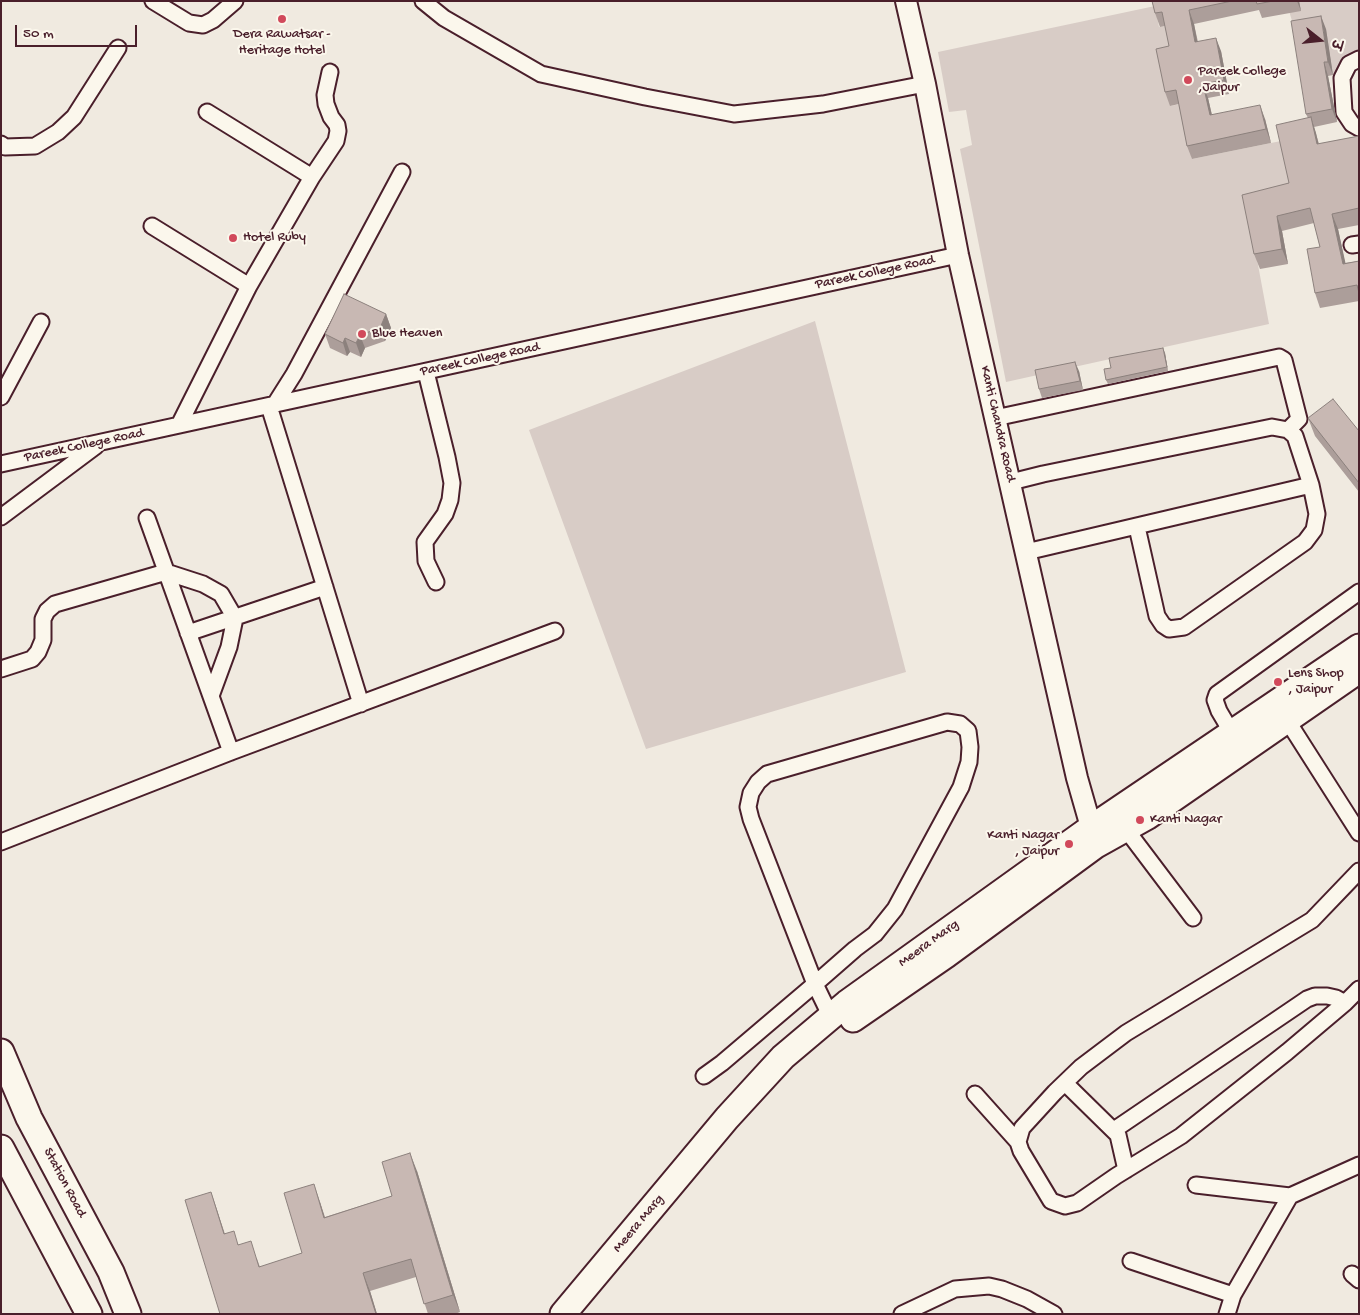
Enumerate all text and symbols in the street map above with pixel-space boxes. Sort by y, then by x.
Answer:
marker: Dera Rawatsar - Heritage Hotel [276,13,288,25]
scale bar [18,15,140,47]
north arrow [1295,15,1345,65]
text: 50 m [23,25,54,43]
place label: Dera Rawatsar - Heritage Hotel [233,27,331,59]
text: उ [1325,37,1344,51]
place label: Pareek College ,Jaipur [1198,64,1286,96]
marker: Pareek College ,Jaipur [1182,74,1194,86]
place label: Hotel Ruby [243,230,306,246]
marker: Hotel Ruby [227,232,239,244]
street label: Pareek College Road [814,252,936,294]
place label: Blue Heaven [372,326,442,342]
marker: Blue Heaven [356,328,368,340]
street label: Pareek College Road [419,339,541,381]
street label: Kanti Chandra Road [975,364,1019,484]
street label: Pareek College Road [23,425,145,467]
place label: Lens Shop , Jaipur [1288,666,1344,699]
marker: Lens Shop , Jaipur [1272,676,1284,688]
place label: Kanti Nagar [1150,812,1222,828]
marker: Kanti Nagar [1134,814,1146,826]
place label: Kanti Nagar , Jaipur [987,828,1059,860]
marker: Kanti Nagar , Jaipur [1063,838,1075,850]
street label: Meera Marg [895,916,963,972]
street label: Station Road [39,1145,89,1221]
street label: Meera Marg [610,1192,668,1256]

